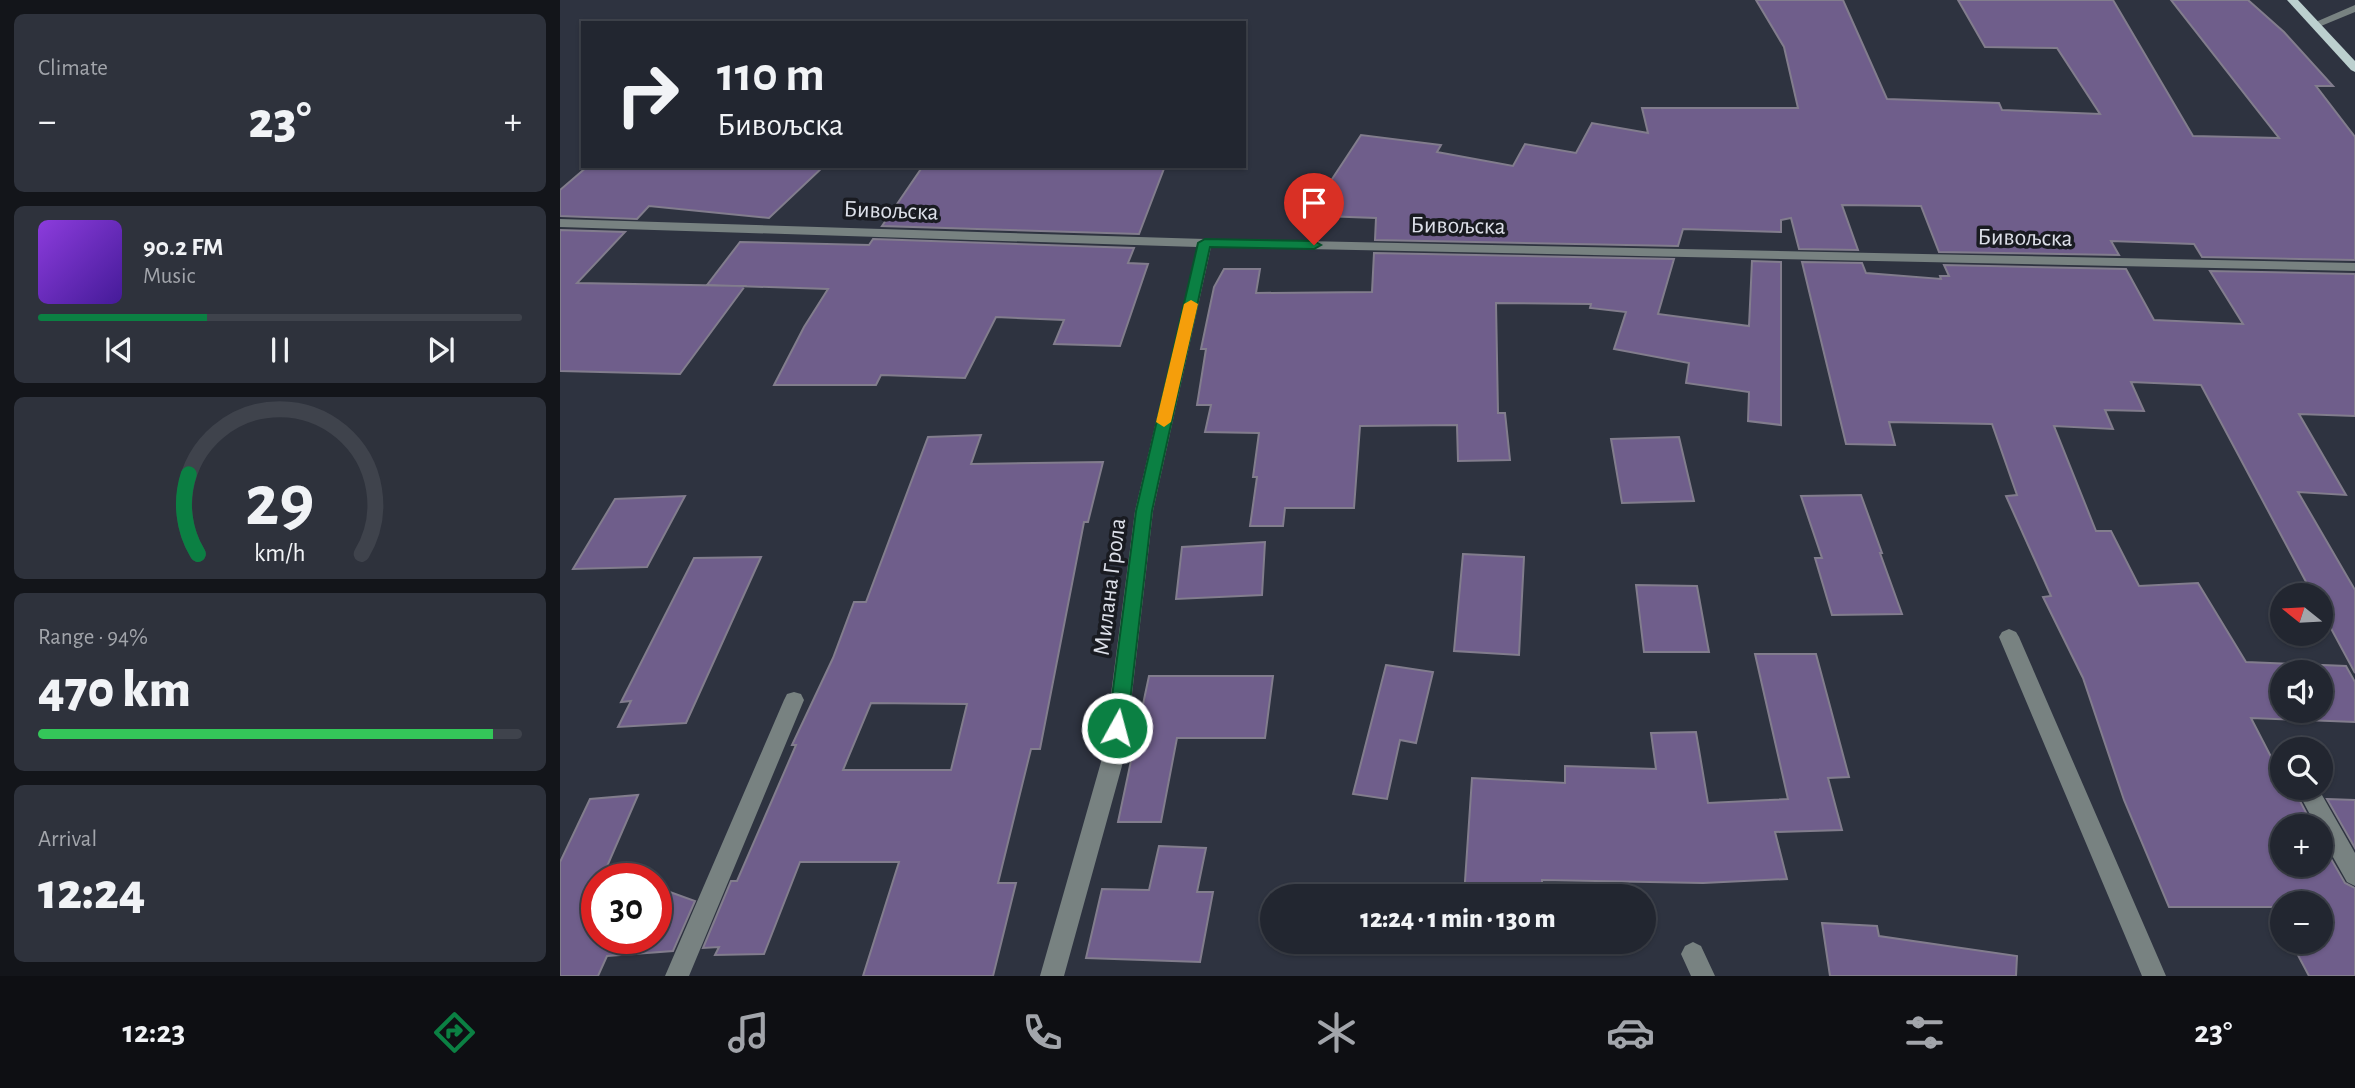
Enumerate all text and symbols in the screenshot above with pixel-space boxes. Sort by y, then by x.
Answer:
icon: right [602,49,693,140]
text: 110 m [717,51,825,100]
text: Climate [38,57,108,80]
text: 23° [249,95,311,147]
text: − [38,103,56,141]
text: + [504,103,522,141]
text: Бивољска [717,109,844,141]
pin [1284,173,1344,245]
icon: arrive [1295,184,1333,222]
street label: Бивољска [843,197,939,225]
street label: Бивољска [1410,213,1506,239]
street label: Бивољска [1977,225,2073,251]
text: 90.2 FM [143,234,224,260]
text: Music [143,265,195,288]
icon: previous [100,331,138,369]
icon: pause [261,331,299,369]
icon: next [422,331,460,369]
text: 29 [245,466,315,539]
street label: Милана Грола [1090,517,1130,657]
text: km/h [254,541,306,566]
north arrow [2270,583,2333,646]
map controls [2270,583,2333,954]
text: Range · 94% [38,626,148,649]
button: sound [2270,660,2333,723]
text: 470 km [38,664,191,716]
position arrow [1080,691,1154,765]
button: search [2270,737,2333,800]
button: + [2270,814,2333,877]
text: Arrival [38,828,97,851]
speed limit sign: 30 [581,863,672,954]
text: 12:24 [38,866,146,918]
button: − [2270,891,2333,954]
text: 12:24 · 1 min · 130 m [1360,906,1556,932]
icon: directions [430,1008,479,1057]
icon: music [724,1008,773,1057]
icon: phone [1018,1008,1067,1057]
icon: climate [1312,1008,1361,1057]
icon: car [1606,1008,1655,1057]
icon: filters [1900,1008,1949,1057]
text: 12:23 [122,1016,185,1048]
text: 23° [2194,1016,2232,1048]

